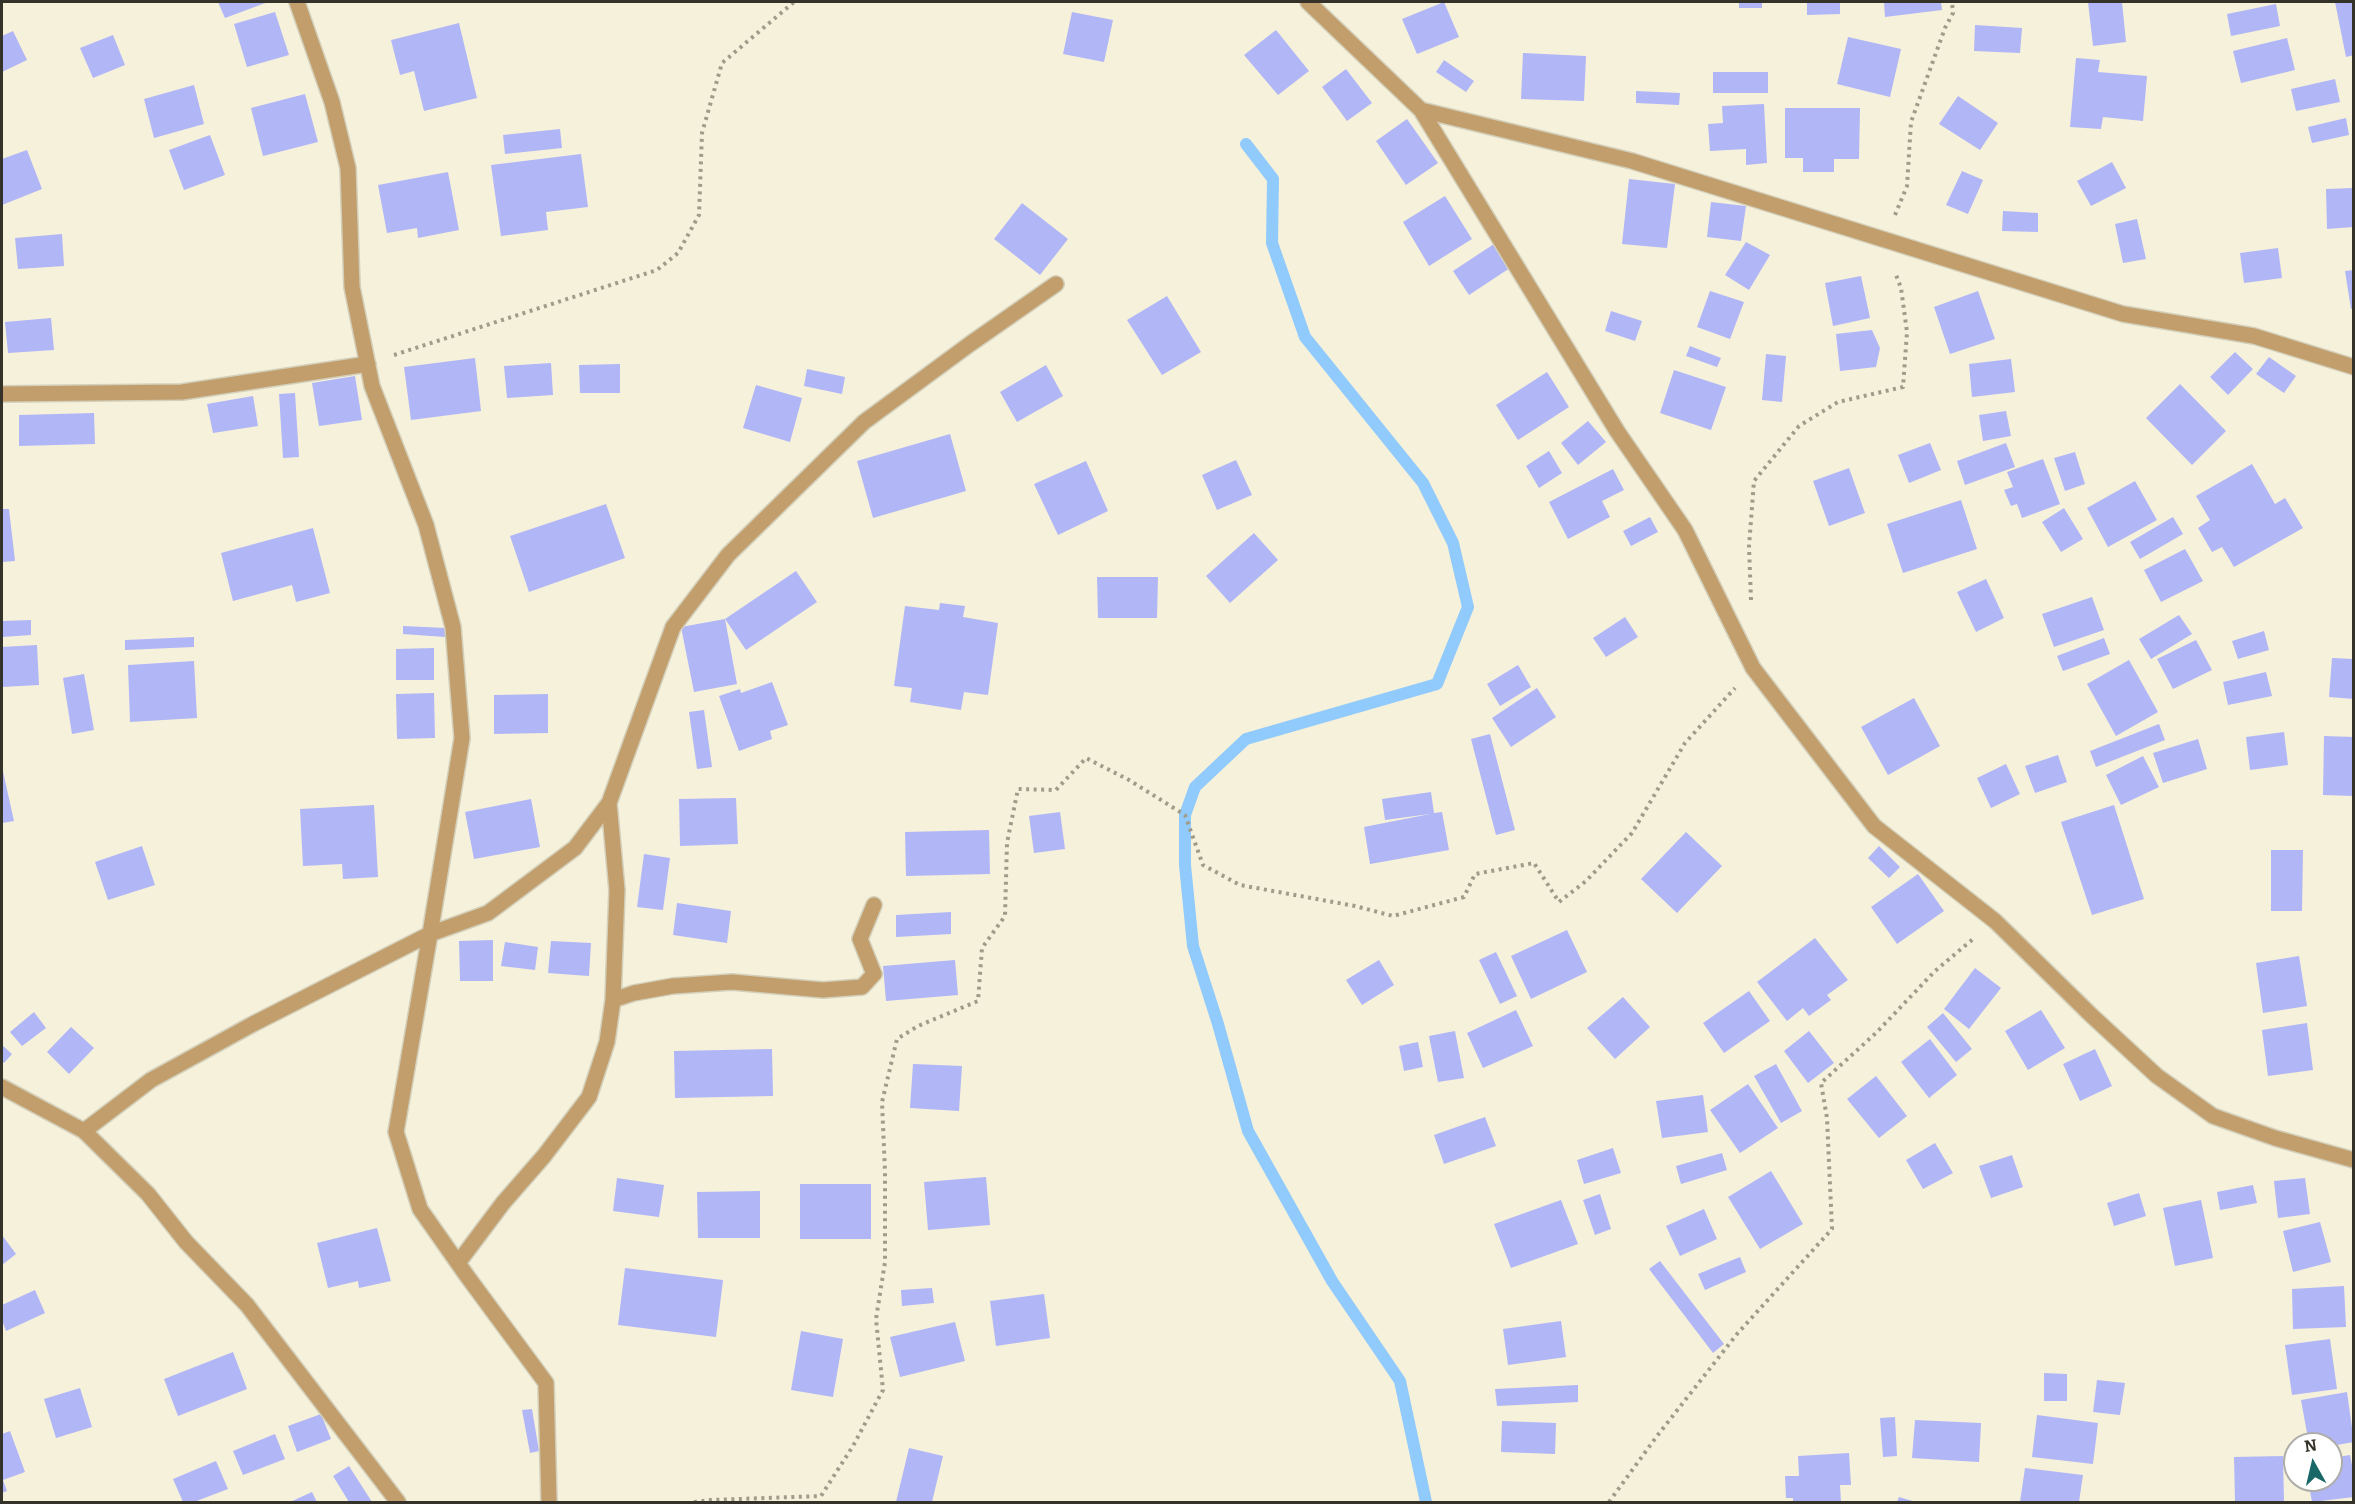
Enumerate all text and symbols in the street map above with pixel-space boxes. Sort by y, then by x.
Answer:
north arrow [2283,1432,2343,1492]
text: N [2303,1435,2318,1456]

